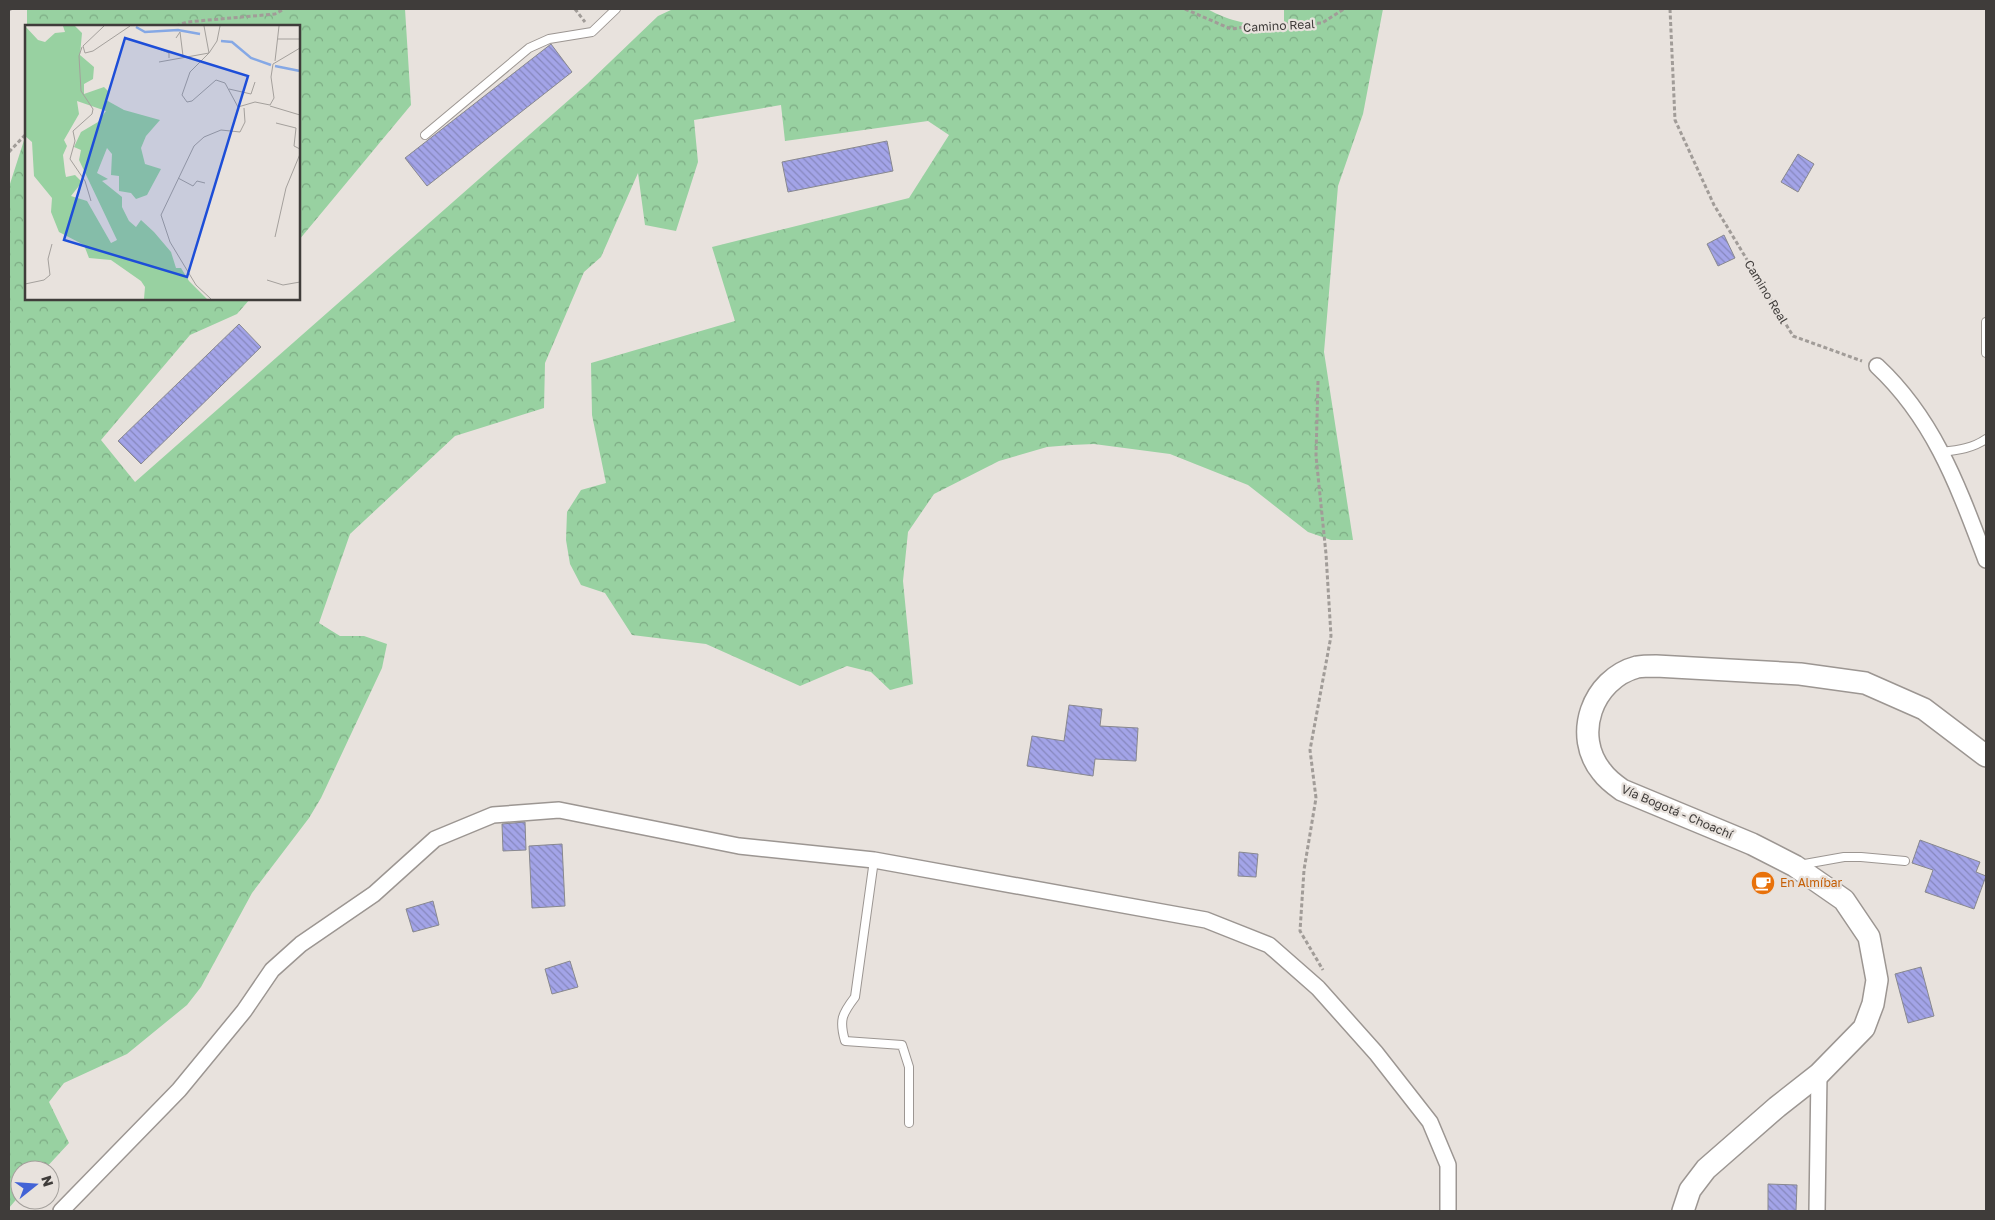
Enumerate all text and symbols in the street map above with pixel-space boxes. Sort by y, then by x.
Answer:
street label: Camino Real [1243,16,1315,35]
inset map [25,25,300,300]
street label: Camino Real [1741,257,1791,327]
street label: Vía Bogotá - Choachí [1619,781,1736,842]
cafe icon: En Almíbar [1750,870,1776,896]
place label: En Almíbar [1780,875,1843,890]
north arrow [10,1160,60,1210]
text: N [38,1173,58,1189]

